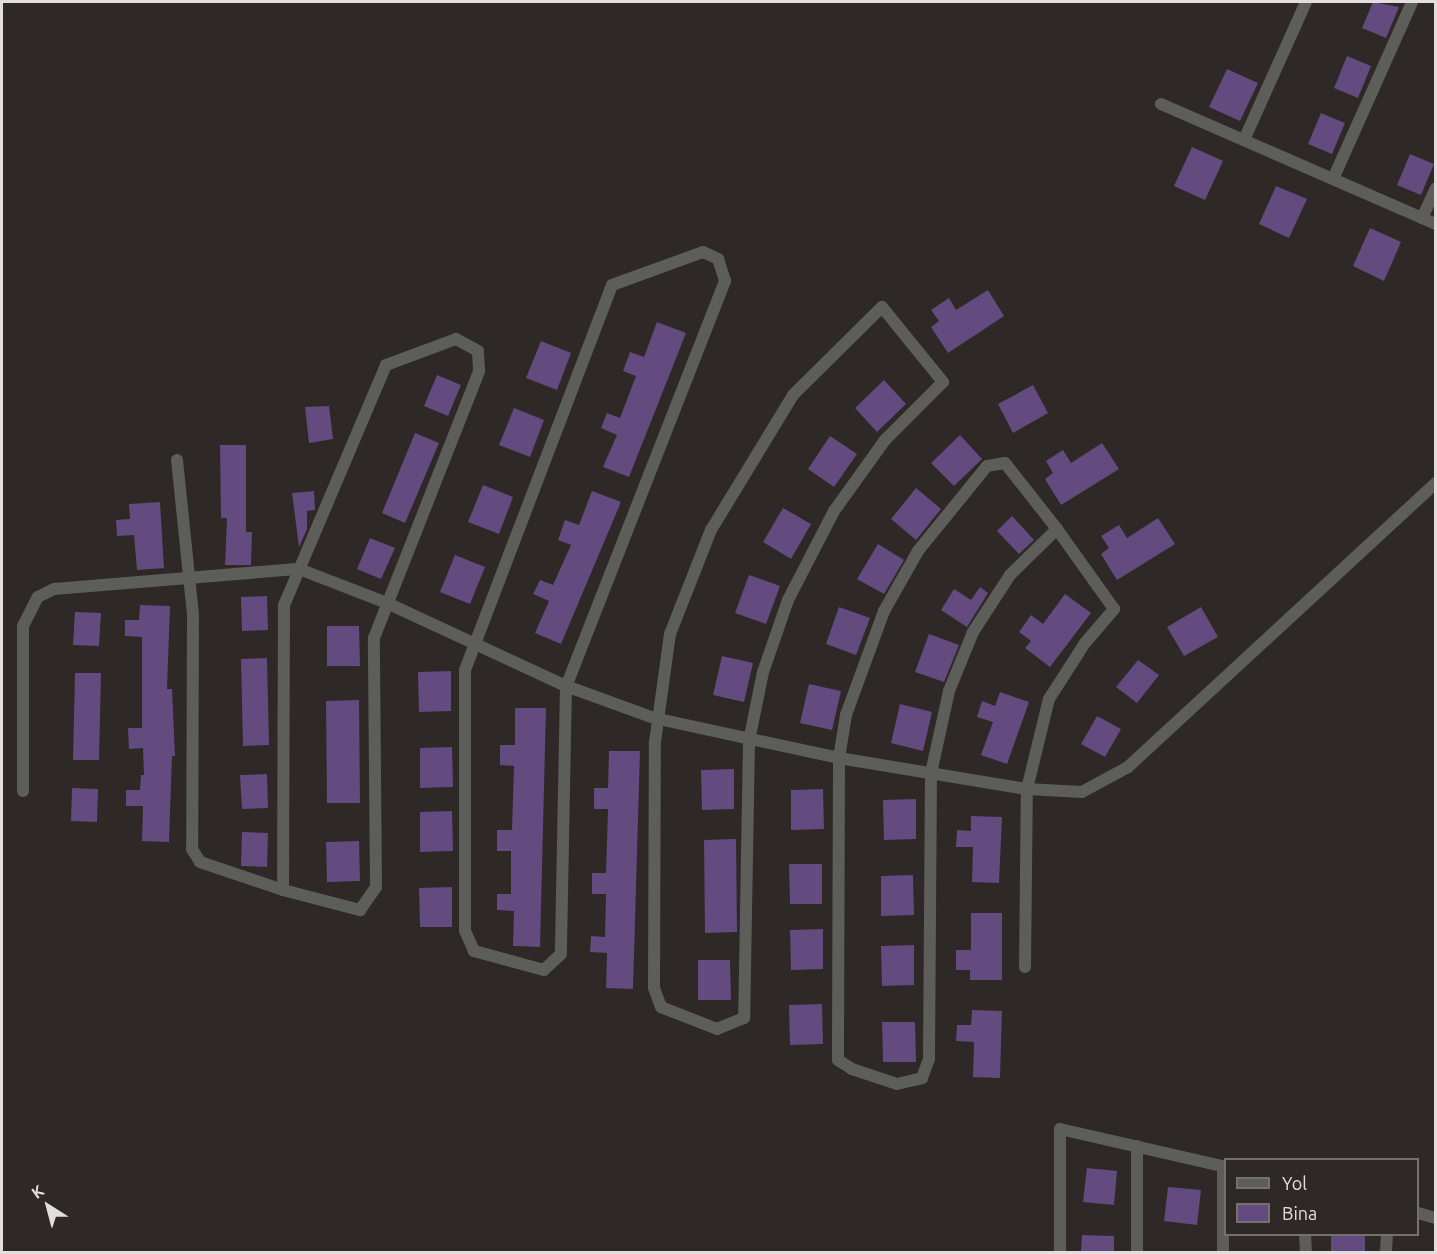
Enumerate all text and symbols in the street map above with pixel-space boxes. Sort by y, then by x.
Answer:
legend [1224,1158,1419,1236]
text: Yol [1282,1173,1307,1193]
north arrow [18,1176,78,1236]
text: K [28,1181,47,1202]
text: Bina [1282,1203,1317,1223]

